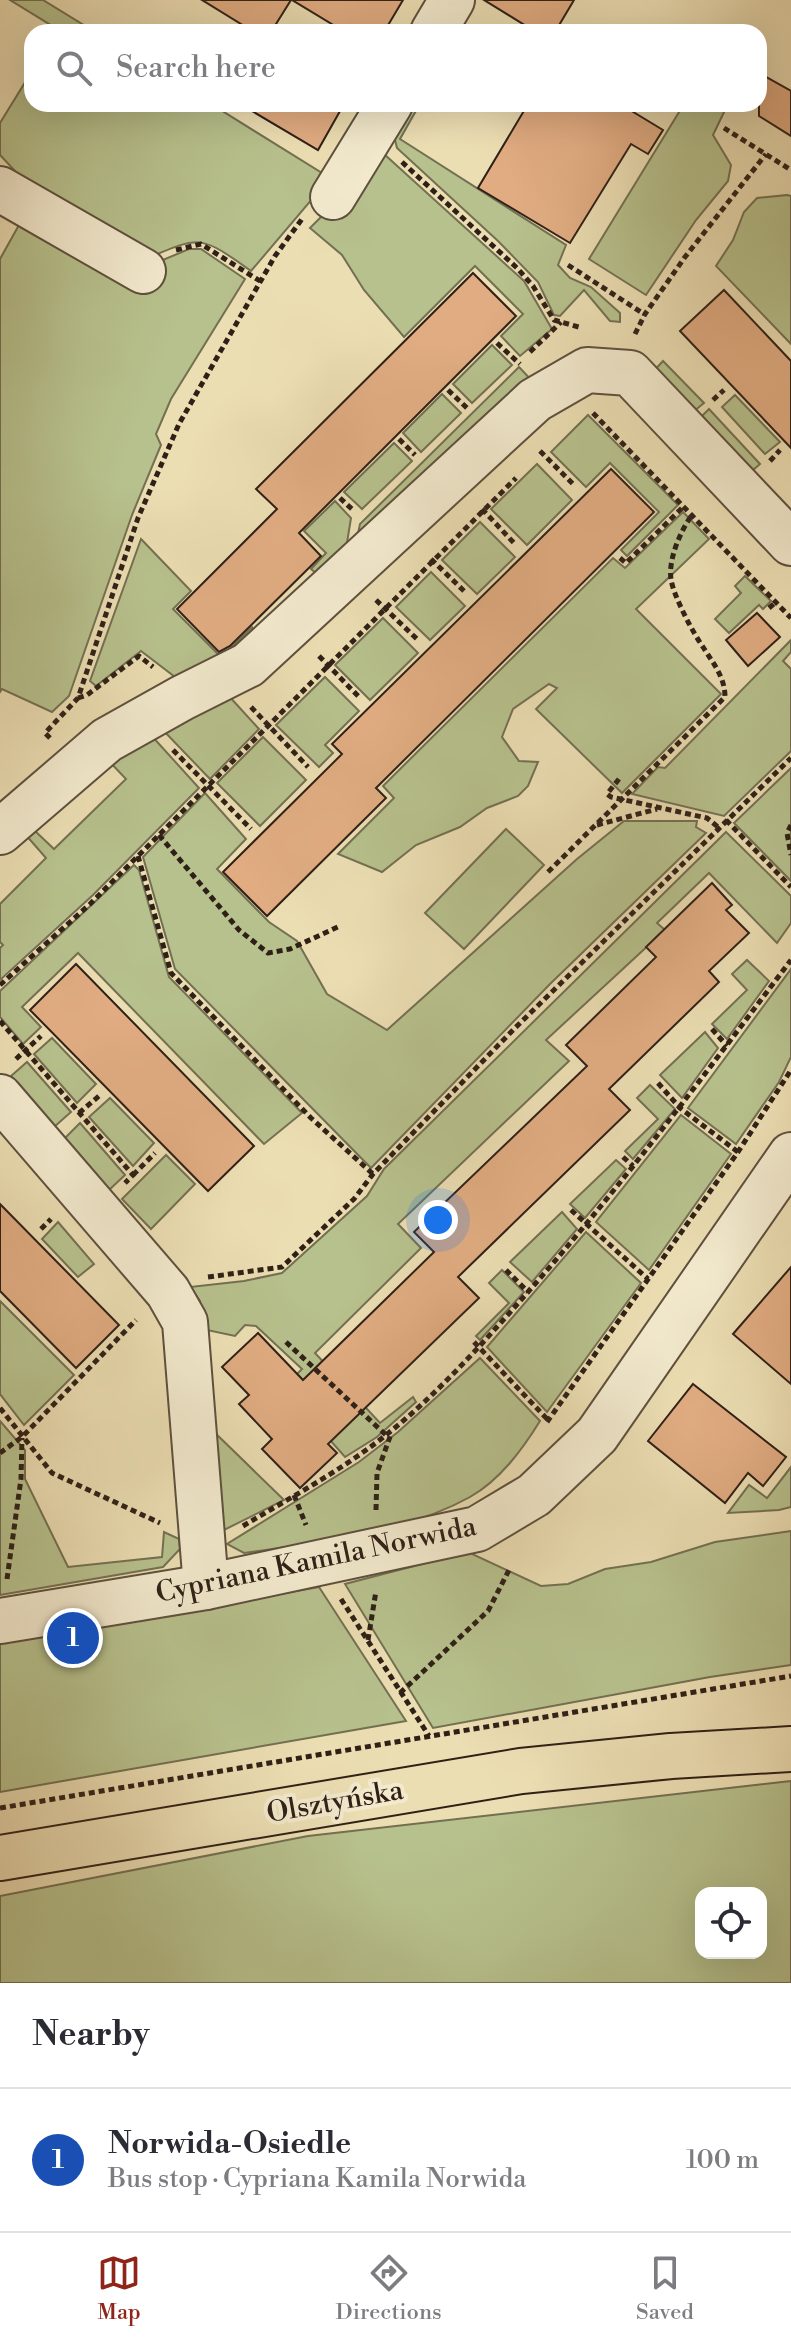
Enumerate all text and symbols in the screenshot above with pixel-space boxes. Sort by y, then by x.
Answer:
search box [24,24,767,112]
icon: search [52,46,96,90]
text: Search here [116,49,276,87]
your location [418,1200,458,1240]
street label: Cypriana Kamila Norwida [153,1509,480,1611]
pin: 1 [47,1608,99,1668]
street label: Olsztyńska [264,1773,407,1831]
map controls [695,1887,767,1959]
button: locate [695,1887,767,1959]
text: Nearby [32,2014,150,2056]
text: Norwida-Osiedle [108,2125,351,2163]
text: 1 [52,2144,64,2176]
text: 100 m [686,2144,759,2176]
text: Bus stop · Cypriana Kamila Norwida [108,2163,526,2195]
tab: Map [97,2251,141,2326]
tab: Directions [336,2251,442,2326]
tab: Saved [636,2251,694,2326]

